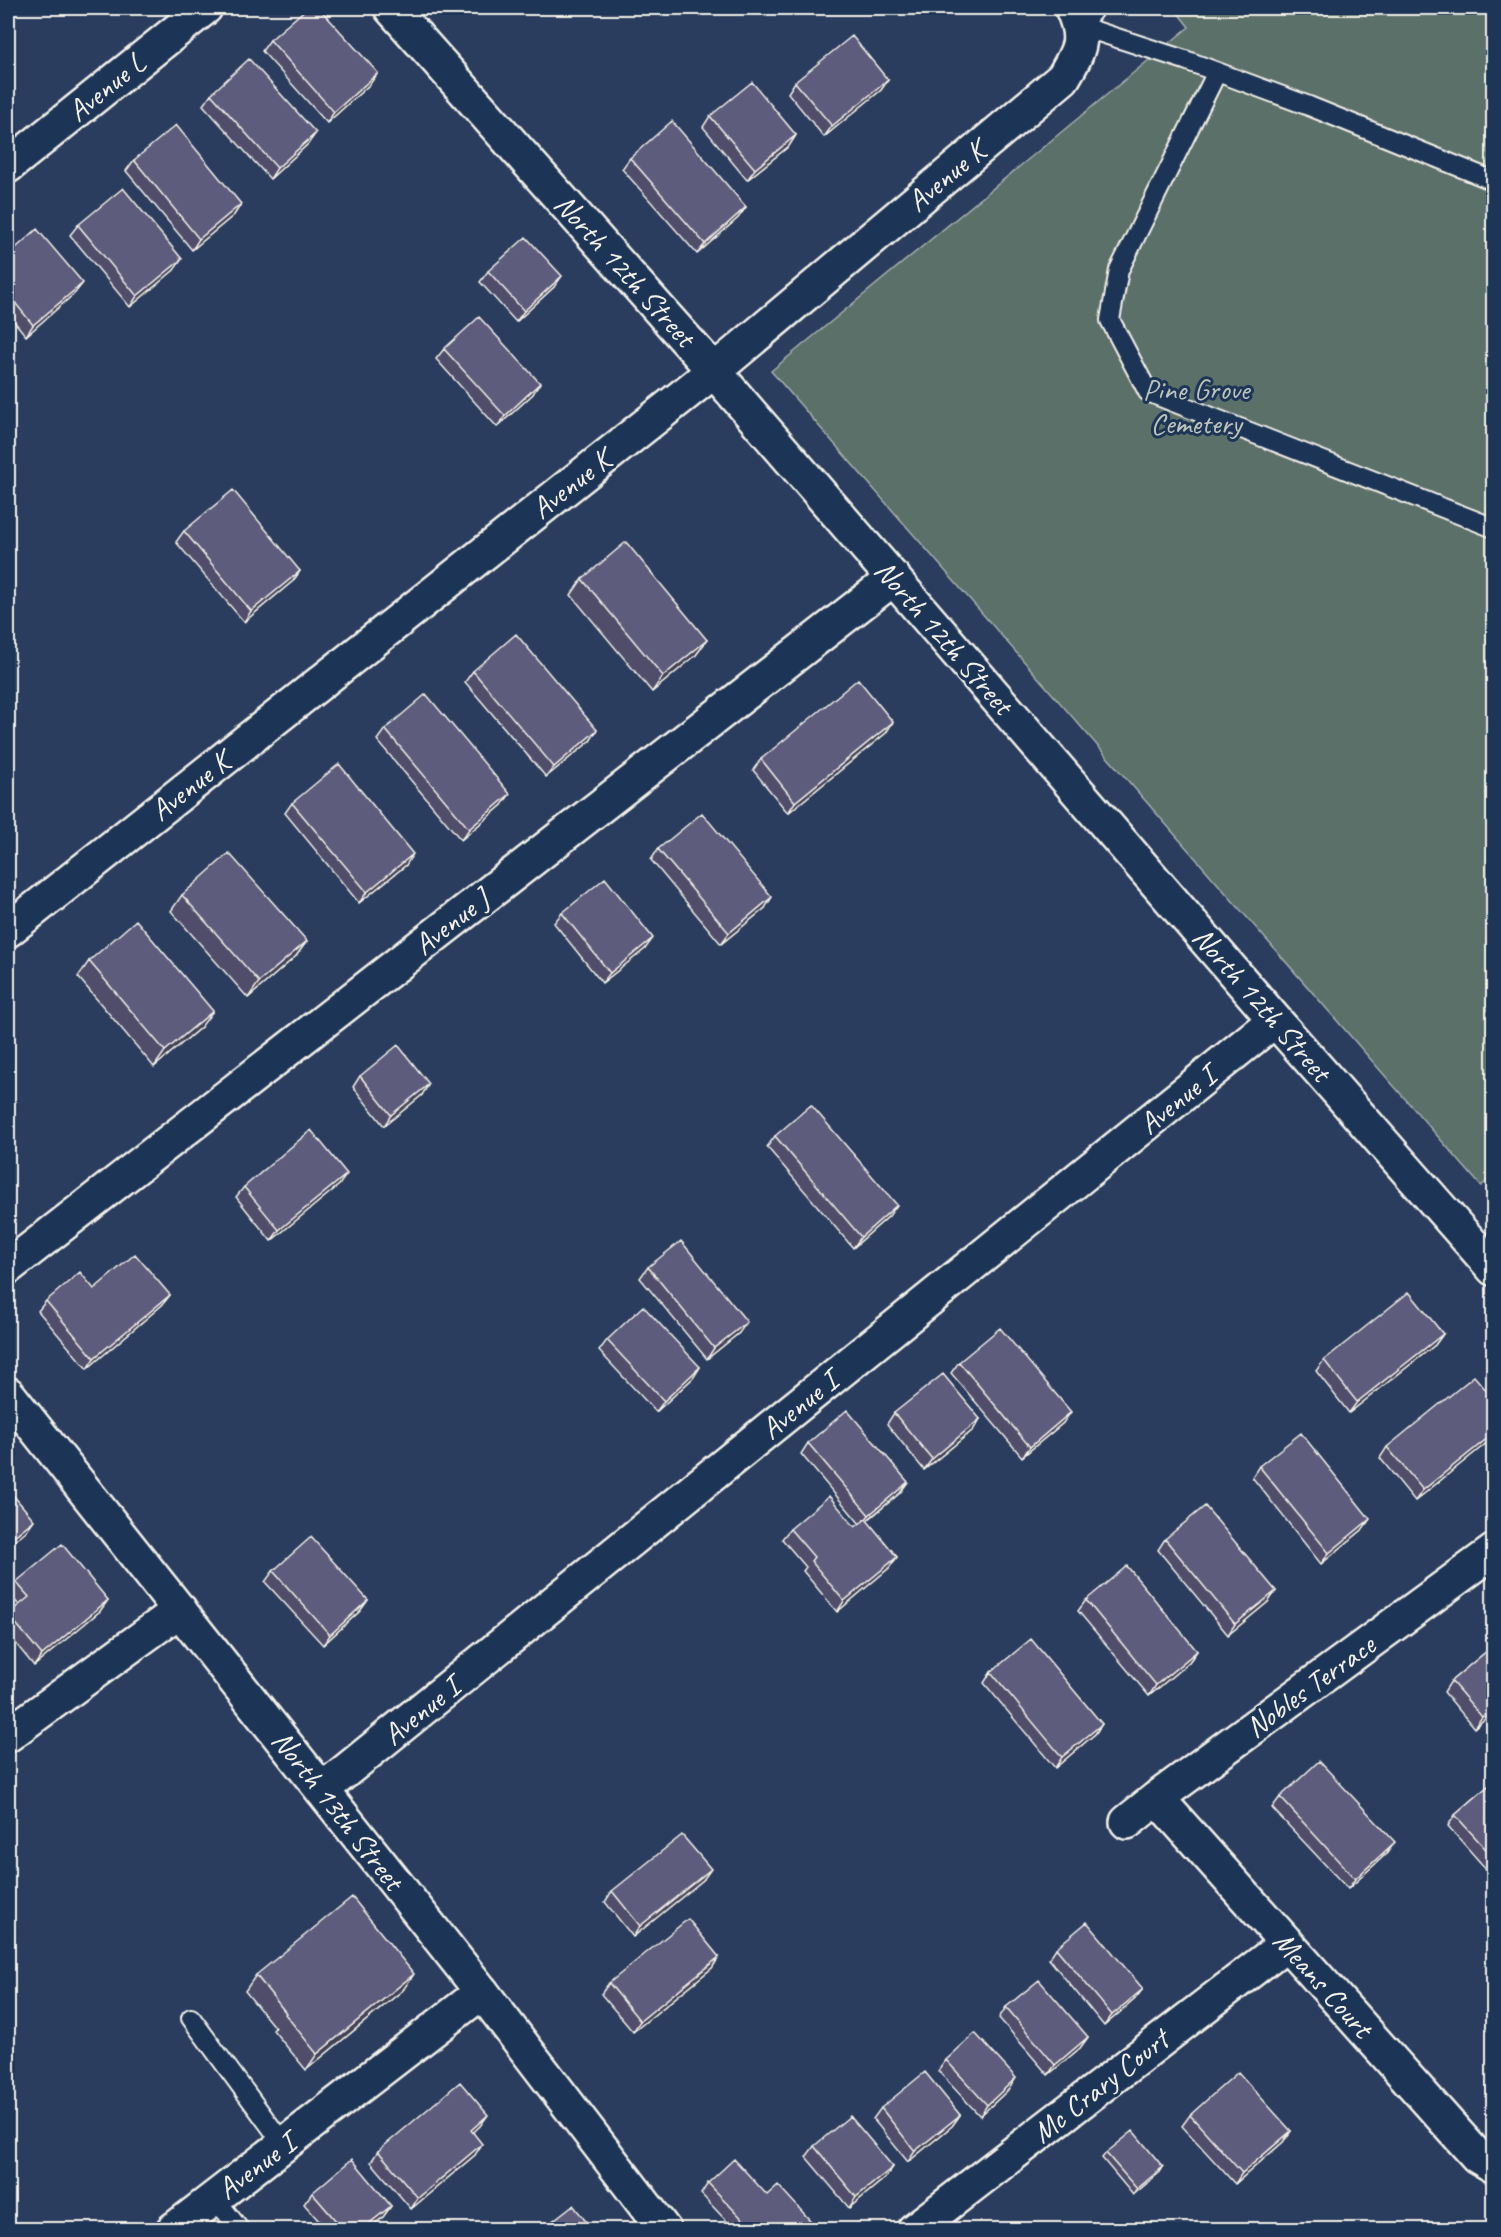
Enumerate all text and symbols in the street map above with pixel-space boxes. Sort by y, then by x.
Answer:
street label: Avenue L [59,43,153,130]
street label: Avenue K [899,128,998,220]
street label: North 12th Street [546,186,706,357]
park label: Pine Grove Cemetery [1143,370,1251,442]
street label: Avenue K [523,437,623,527]
street label: North 12th Street [866,552,1024,725]
street label: Avenue K [142,739,242,829]
street label: Avenue J [406,878,500,963]
street label: North 12th Street [1184,919,1342,1092]
street label: Avenue I [1131,1053,1229,1143]
street label: Avenue I [753,1358,851,1448]
street label: Nobles Terrace [1238,1625,1384,1746]
street label: Avenue I [375,1664,473,1754]
street label: North 13th Street [264,1722,414,1900]
street label: Means Court [1265,1923,1383,2048]
street label: Mc Crary Court [1024,2018,1179,2151]
street label: Avenue I [209,2120,308,2208]

